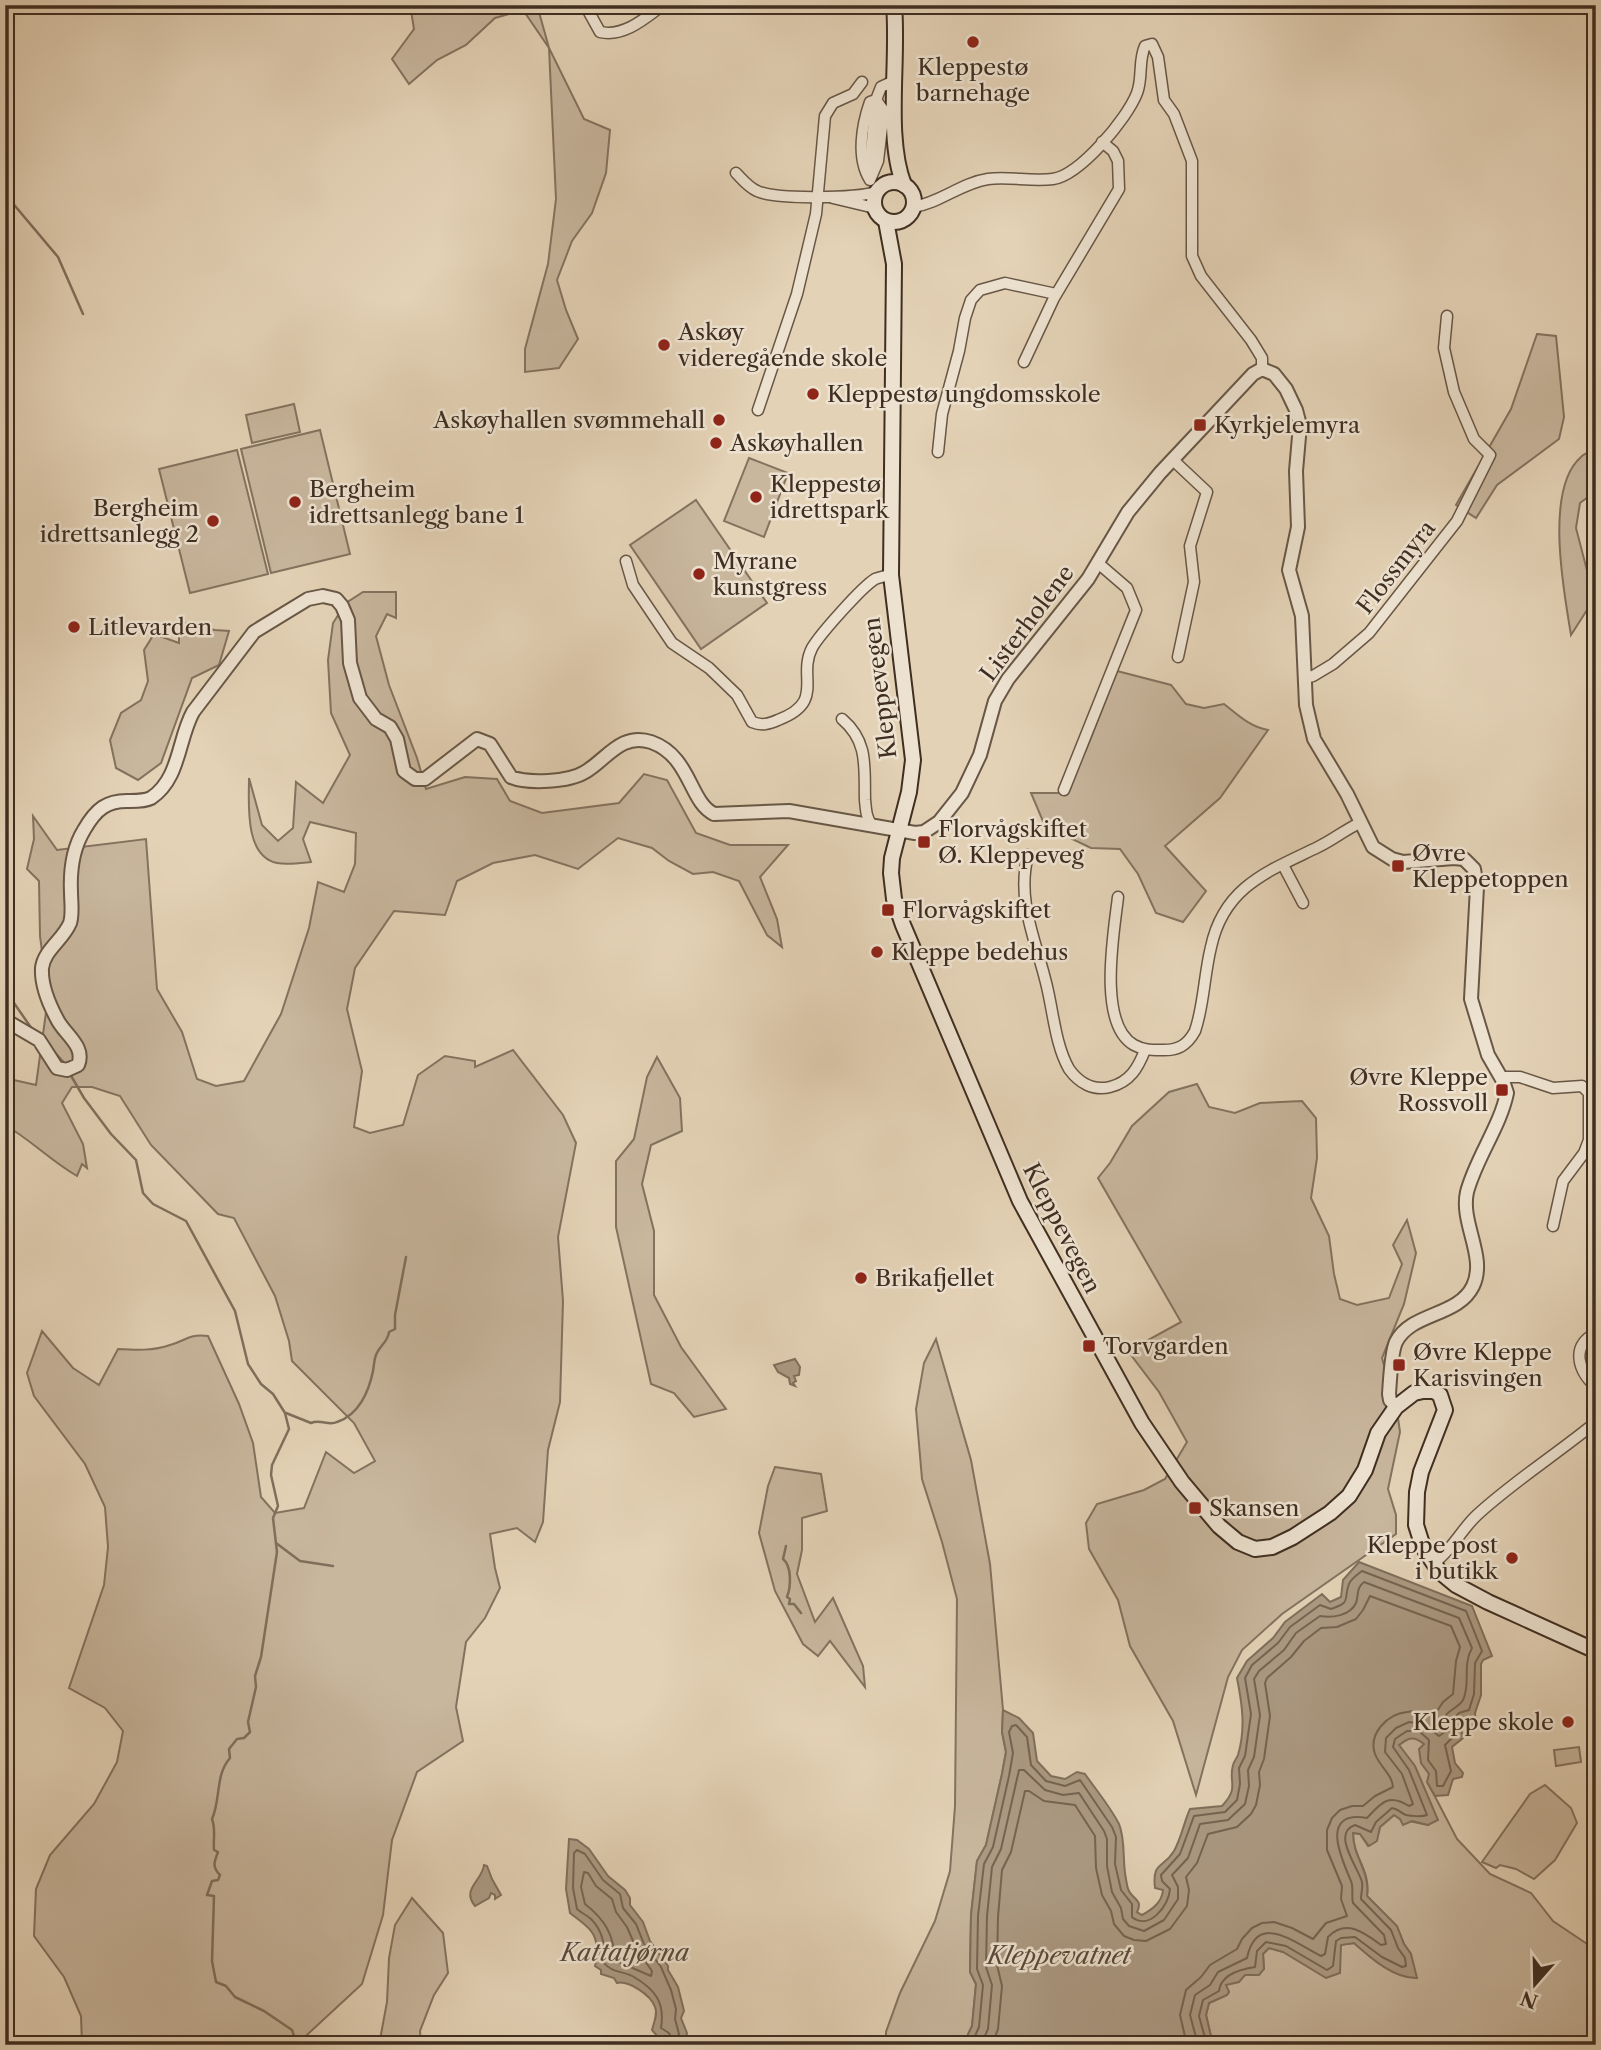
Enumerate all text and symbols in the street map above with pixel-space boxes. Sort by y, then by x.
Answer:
marker: Kleppestø barnehage [965,34,981,50]
place label: Kleppestø barnehage [916,53,1030,107]
place label: Askøy videregående skole [677,318,887,372]
marker: Askøy videregående skole [656,337,672,353]
place label: Kleppestø ungdomsskole [827,380,1101,408]
marker: Kleppestø ungdomsskole [805,386,821,402]
place label: Askøyhallen svømmehall [432,406,705,434]
place label: Kyrkjelemyra [1214,411,1361,439]
marker: Askøyhallen svømmehall [711,412,727,428]
marker: Kyrkjelemyra [1192,417,1208,433]
place label: Askøyhallen [729,429,864,457]
marker: Askøyhallen [708,435,724,451]
place label: Kleppestø idrettspark [770,470,891,524]
place label: Bergheim idrettsanlegg bane 1 [309,475,525,529]
marker: Kleppestø idrettspark [748,489,764,505]
place label: Bergheim idrettsanlegg 2 [40,494,199,548]
marker: Bergheim idrettsanlegg bane 1 [287,494,303,510]
marker: Bergheim idrettsanlegg 2 [205,513,221,529]
street label: Flossmyra [1351,514,1442,619]
place label: Myrane kunstgress [713,547,827,601]
street label: Listerholene [974,559,1080,687]
marker: Myrane kunstgress [691,566,707,582]
place label: Litlevarden [88,613,212,641]
street label: Kleppevegen [857,616,903,760]
marker: Litlevarden [66,619,82,635]
place label: Florvågskiftet Ø. Kleppeveg [938,815,1087,869]
marker: Florvågskiftet Ø. Kleppeveg [916,834,932,850]
place label: Øvre Kleppetoppen [1412,839,1569,893]
marker: Øvre Kleppetoppen [1390,858,1406,874]
place label: Florvågskiftet [902,896,1051,924]
marker: Florvågskiftet [880,902,896,918]
place label: Kleppe bedehus [891,938,1068,966]
marker: Kleppe bedehus [869,944,885,960]
place label: Øvre Kleppe Rossvoll [1349,1063,1488,1117]
marker: Øvre Kleppe Rossvoll [1494,1082,1510,1098]
street label: Kleppevegen [1017,1158,1107,1298]
place label: Brikafjellet [875,1264,994,1292]
marker: Brikafjellet [853,1270,869,1286]
place label: Torvgarden [1103,1332,1229,1360]
marker: Torvgarden [1081,1338,1097,1354]
place label: Øvre Kleppe Karisvingen [1413,1338,1552,1392]
marker: Øvre Kleppe Karisvingen [1391,1357,1407,1373]
place label: Skansen [1209,1494,1299,1522]
marker: Skansen [1187,1500,1203,1516]
place label: Kleppe post i butikk [1367,1531,1500,1585]
marker: Kleppe post i butikk [1504,1550,1520,1566]
place label: Kleppe skole [1413,1708,1554,1736]
marker: Kleppe skole [1560,1714,1576,1730]
water label: Kattatjørna [559,1938,689,1967]
water label: Kleppevatnet [985,1941,1132,1970]
north arrow [1500,1948,1570,2018]
text: N [1518,1986,1541,2013]

